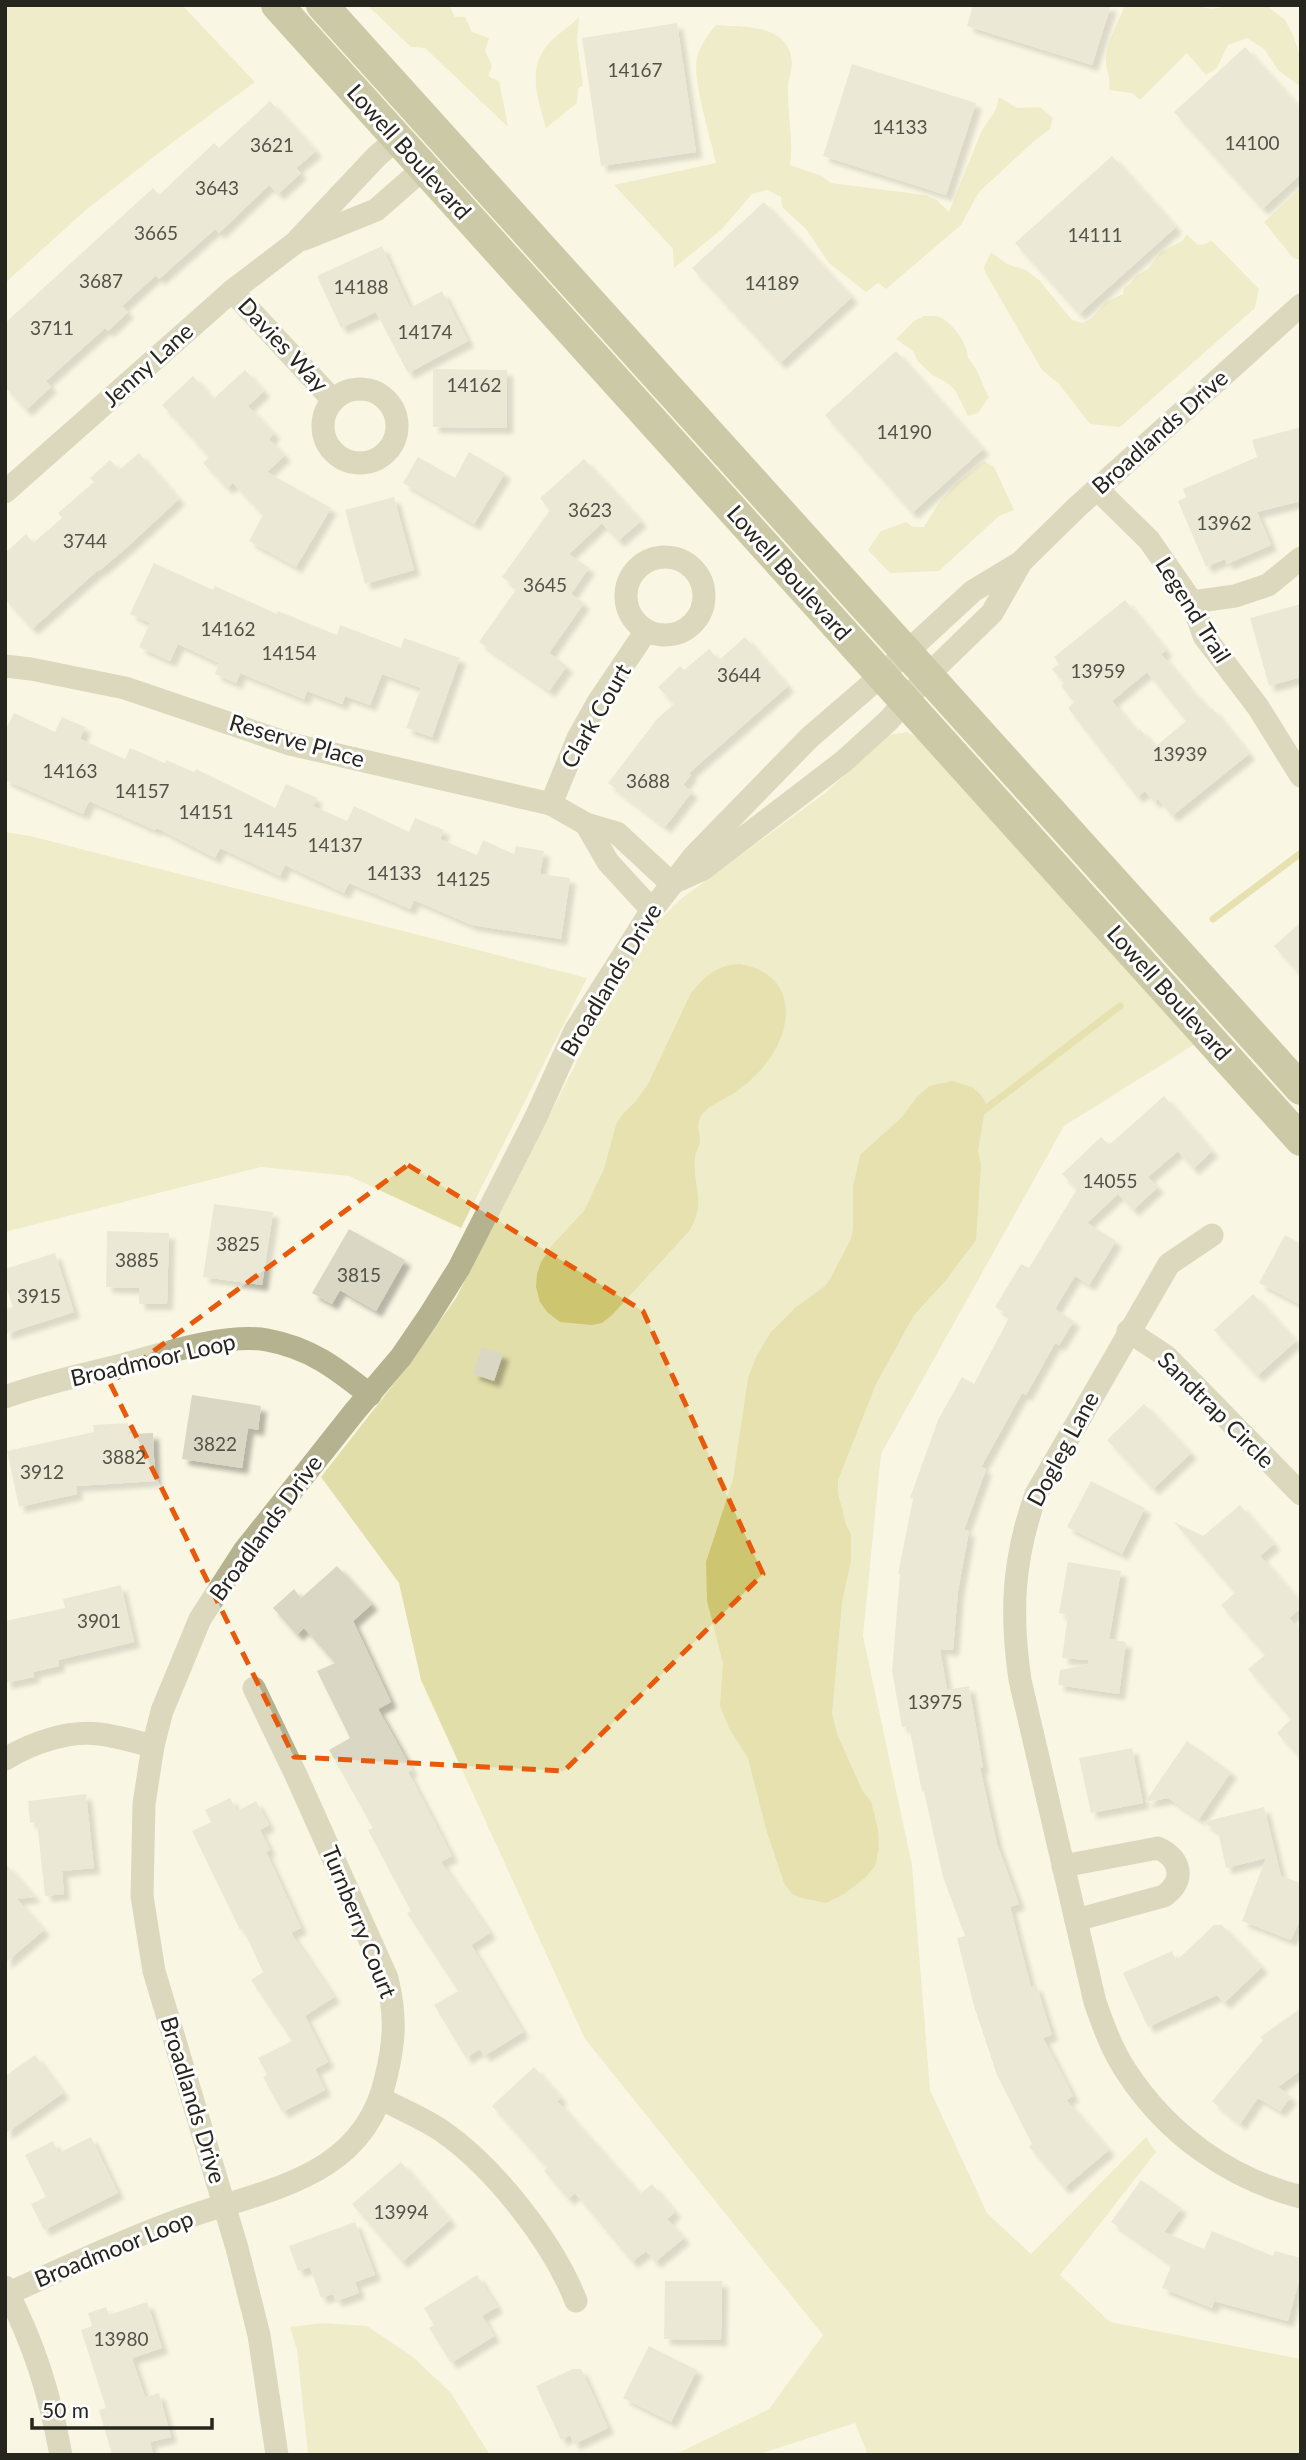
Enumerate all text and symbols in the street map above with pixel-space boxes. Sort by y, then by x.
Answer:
house number: 14167 [607,58,663,81]
street label: Lowell Boulevard [342,78,478,225]
house number: 14133 [872,115,928,138]
house number: 14100 [1224,131,1280,154]
house number: 3621 [250,133,294,156]
house number: 3643 [195,176,239,199]
house number: 3665 [134,221,178,244]
house number: 14111 [1067,223,1123,246]
house number: 3687 [79,269,123,292]
house number: 14189 [744,271,800,294]
house number: 14188 [333,275,389,298]
street label: Davies Way [233,291,335,397]
house number: 3711 [30,316,74,339]
street label: Jenny Lane [96,316,198,412]
house number: 14174 [397,320,453,343]
street label: Broadlands Drive [1086,363,1233,500]
house number: 14162 [446,373,502,396]
house number: 14190 [876,420,932,443]
house number: 3623 [568,498,612,521]
street label: Lowell Boulevard [722,499,858,646]
house number: 13962 [1196,511,1252,534]
house number: 3744 [63,529,107,552]
street label: Legend Trail [1150,551,1237,668]
house number: 3645 [523,573,567,596]
house number: 14162 [200,617,256,640]
house number: 14154 [261,641,317,664]
street label: Clark Court [554,658,637,773]
house number: 13959 [1070,659,1126,682]
house number: 3644 [717,663,761,686]
street label: Reserve Place [226,707,368,773]
house number: 13939 [1152,742,1208,765]
house number: 14163 [42,759,98,782]
house number: 3688 [626,769,670,792]
house number: 14157 [114,779,170,802]
house number: 14151 [178,800,234,823]
house number: 14145 [242,818,298,841]
house number: 14137 [307,833,363,856]
house number: 14133 [366,861,422,884]
house number: 14125 [435,867,491,890]
street label: Broadlands Drive [554,898,667,1061]
street label: Lowell Boulevard [1102,919,1238,1066]
house number: 14055 [1082,1169,1138,1192]
house number: 3825 [216,1232,260,1255]
house number: 3885 [115,1248,159,1271]
house number: 3815 [337,1263,381,1286]
house number: 3915 [17,1284,61,1307]
street label: Broadmoor Loop [67,1326,238,1392]
street label: Sandtrap Circle [1153,1345,1281,1473]
street label: Dogleg Lane [1020,1386,1104,1511]
house number: 3822 [193,1432,237,1455]
house number: 3882 [102,1445,146,1468]
street label: Broadlands Drive [203,1449,327,1606]
house number: 3912 [20,1460,64,1483]
house number: 3901 [77,1609,121,1632]
house number: 13975 [907,1690,963,1713]
street label: Turnberry Court [317,1841,403,2003]
street label: Broadlands Drive [155,2013,233,2187]
house number: 13994 [373,2200,429,2223]
street label: Broadmoor Loop [30,2204,197,2293]
house number: 13980 [93,2327,149,2350]
scale bar [32,2386,212,2430]
text: 50 m [42,2397,89,2422]

